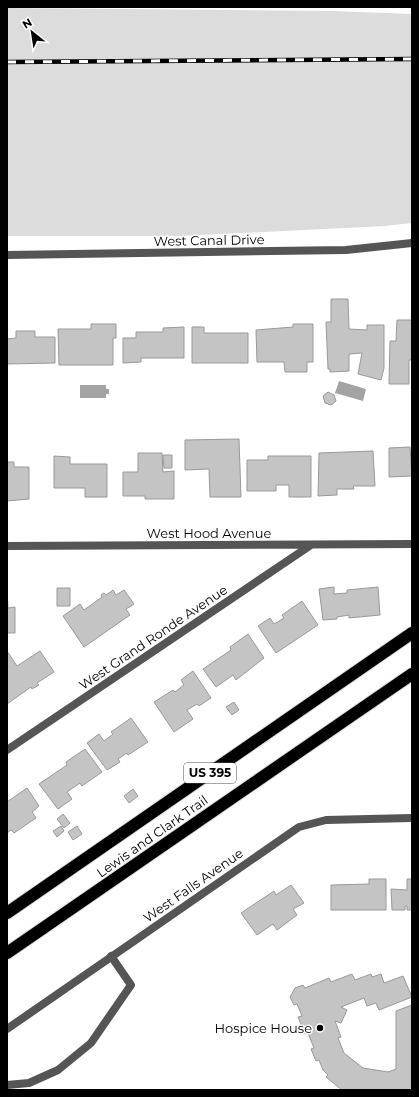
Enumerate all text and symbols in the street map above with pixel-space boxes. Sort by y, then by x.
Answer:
north arrow [12,12,52,52]
text: N [20,15,34,32]
street label: West Canal Drive [153,231,265,249]
street label: West Hood Avenue [147,525,272,541]
street label: West Grand Ronde Avenue [76,581,230,693]
road number: US 395 [184,763,236,783]
street label: Lewis and Clark Trail [93,792,211,880]
street label: West Falls Avenue [140,845,246,925]
place label: Hospice House [215,1020,312,1036]
marker: Hospice House [315,1023,325,1033]

